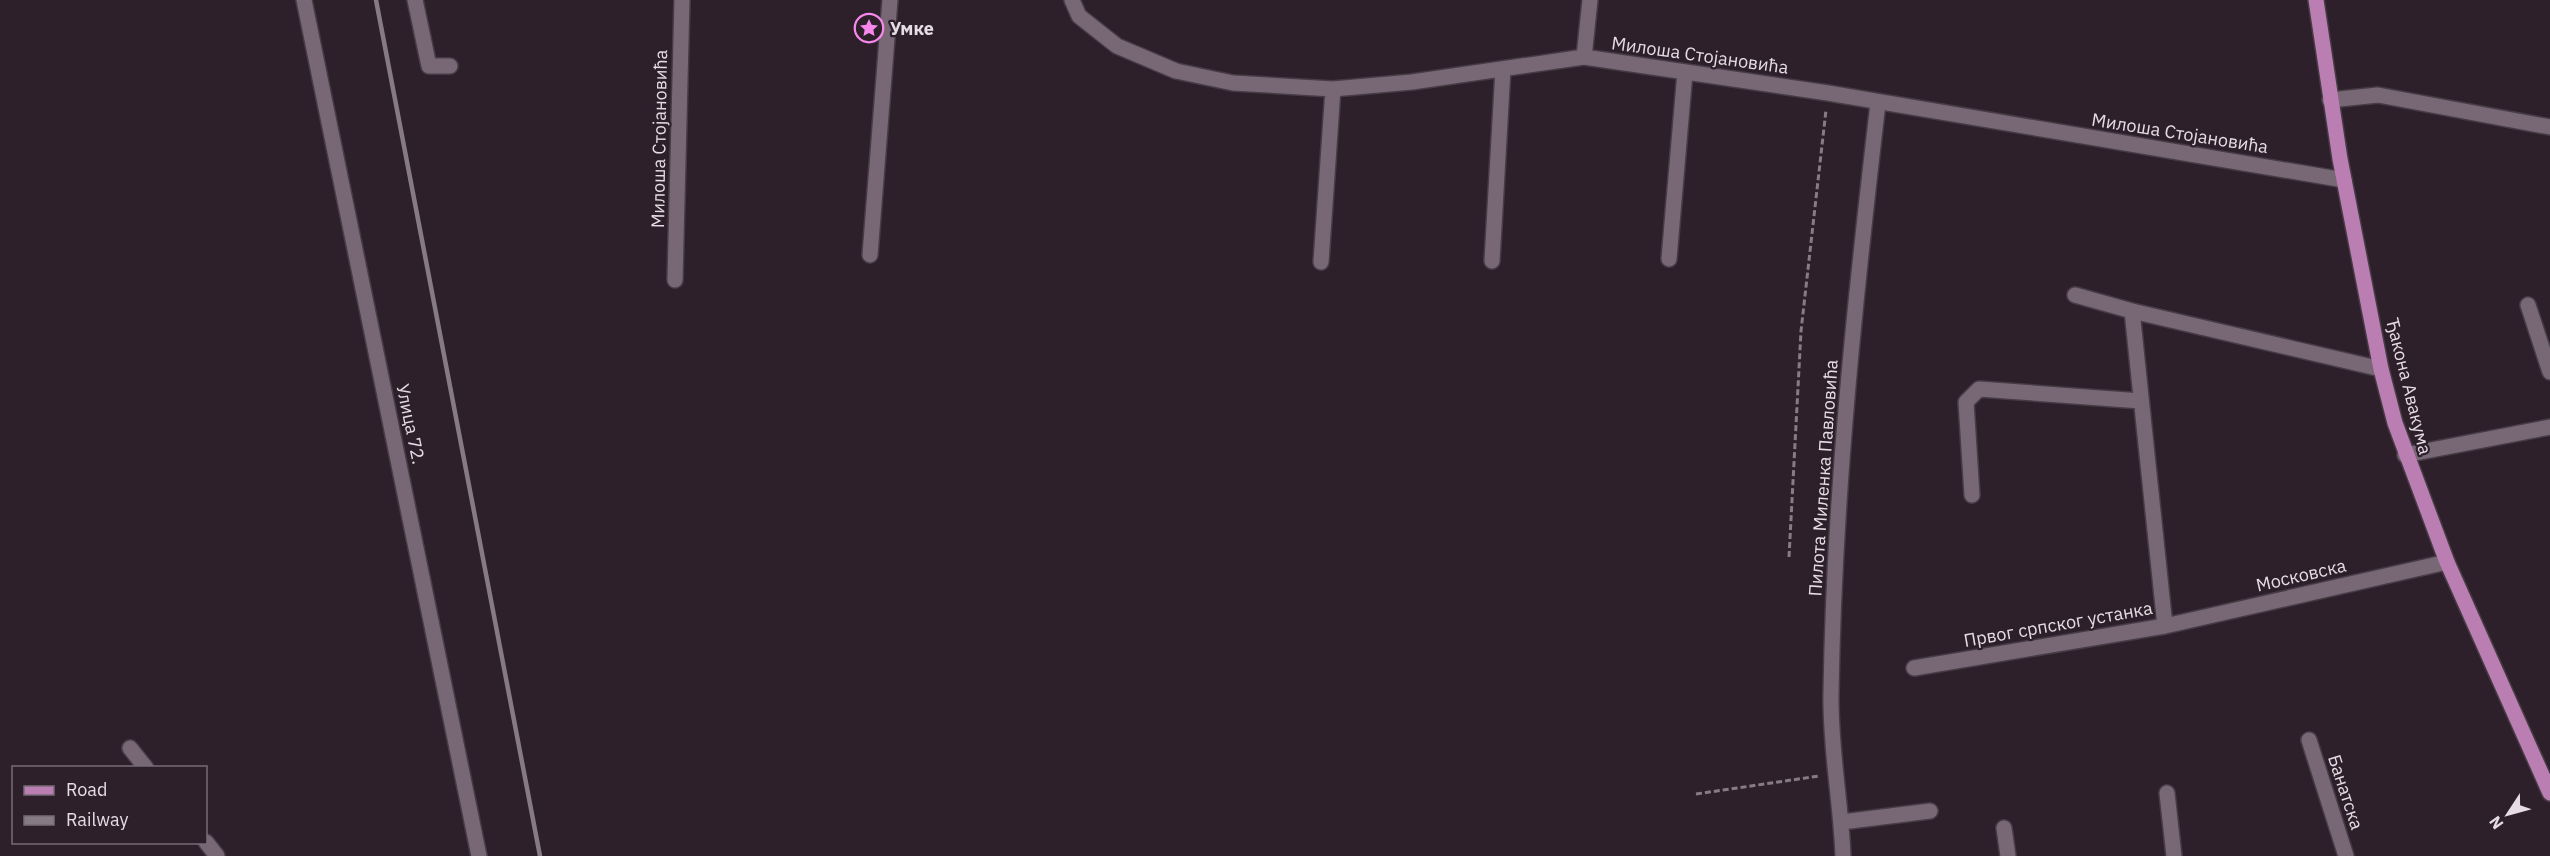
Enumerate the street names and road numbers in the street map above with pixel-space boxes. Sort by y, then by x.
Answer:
street label: Милоша Стојановића [1610,31,1790,79]
street label: Милоша Стојановића [646,49,672,228]
street label: Милоша Стојановића [2090,108,2270,158]
street label: Ђакона Авакума [2381,315,2437,457]
street label: Пилота Миленка Павловића [1803,358,1843,597]
street label: Улица 72. [391,382,431,466]
street label: Московска [2254,553,2349,597]
street label: Првог српског устанка [1962,596,2155,652]
street label: Банатска [2323,752,2369,833]

